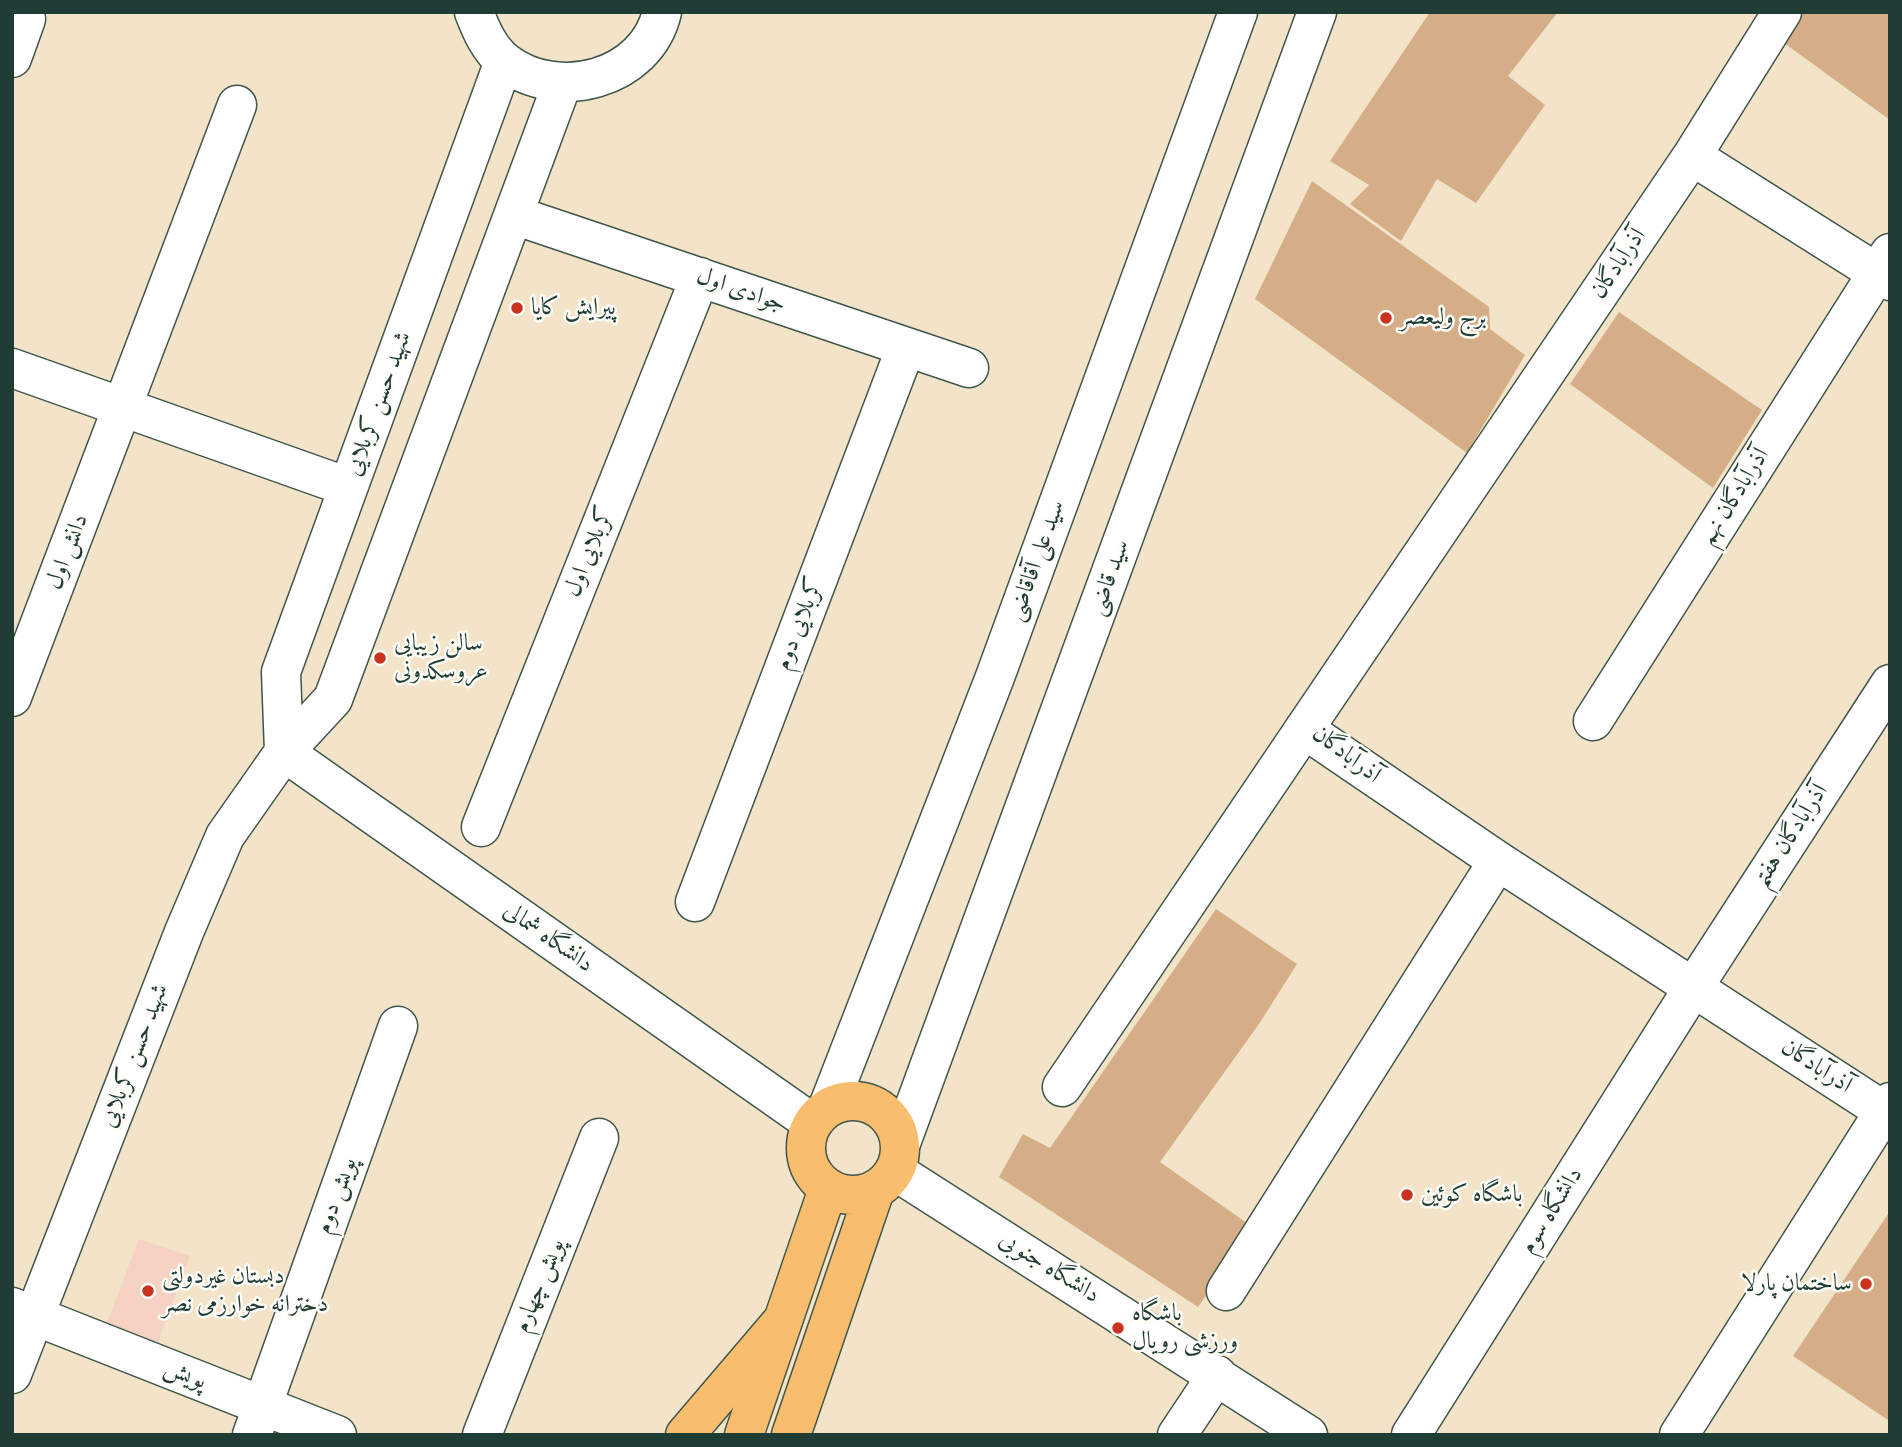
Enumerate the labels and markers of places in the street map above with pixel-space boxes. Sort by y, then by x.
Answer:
place label: پیرایش کایا [531,294,616,322]
marker: پیرایش کایا [509,300,525,316]
place label: برج ولیعصر [1400,304,1486,332]
marker: برج ولیعصر [1378,310,1394,326]
place label: سالن زیبایی عروسکدونی [394,630,488,686]
marker: سالن زیبایی عروسکدونی [372,650,388,666]
place label: باشگاه کوئین [1421,1181,1523,1209]
marker: باشگاه کوئین [1399,1187,1415,1203]
place label: دبستان غیردولتی دخترانه خوارزمی نصر [162,1263,328,1319]
place label: ساختمان پارلا [1741,1270,1852,1298]
marker: ساختمان پارلا [1858,1276,1874,1292]
marker: دبستان غیردولتی دخترانه خوارزمی نصر [140,1283,156,1299]
place label: باشگاه ورزشی رویال [1132,1300,1238,1356]
marker: باشگاه ورزشی رویال [1110,1320,1126,1336]

